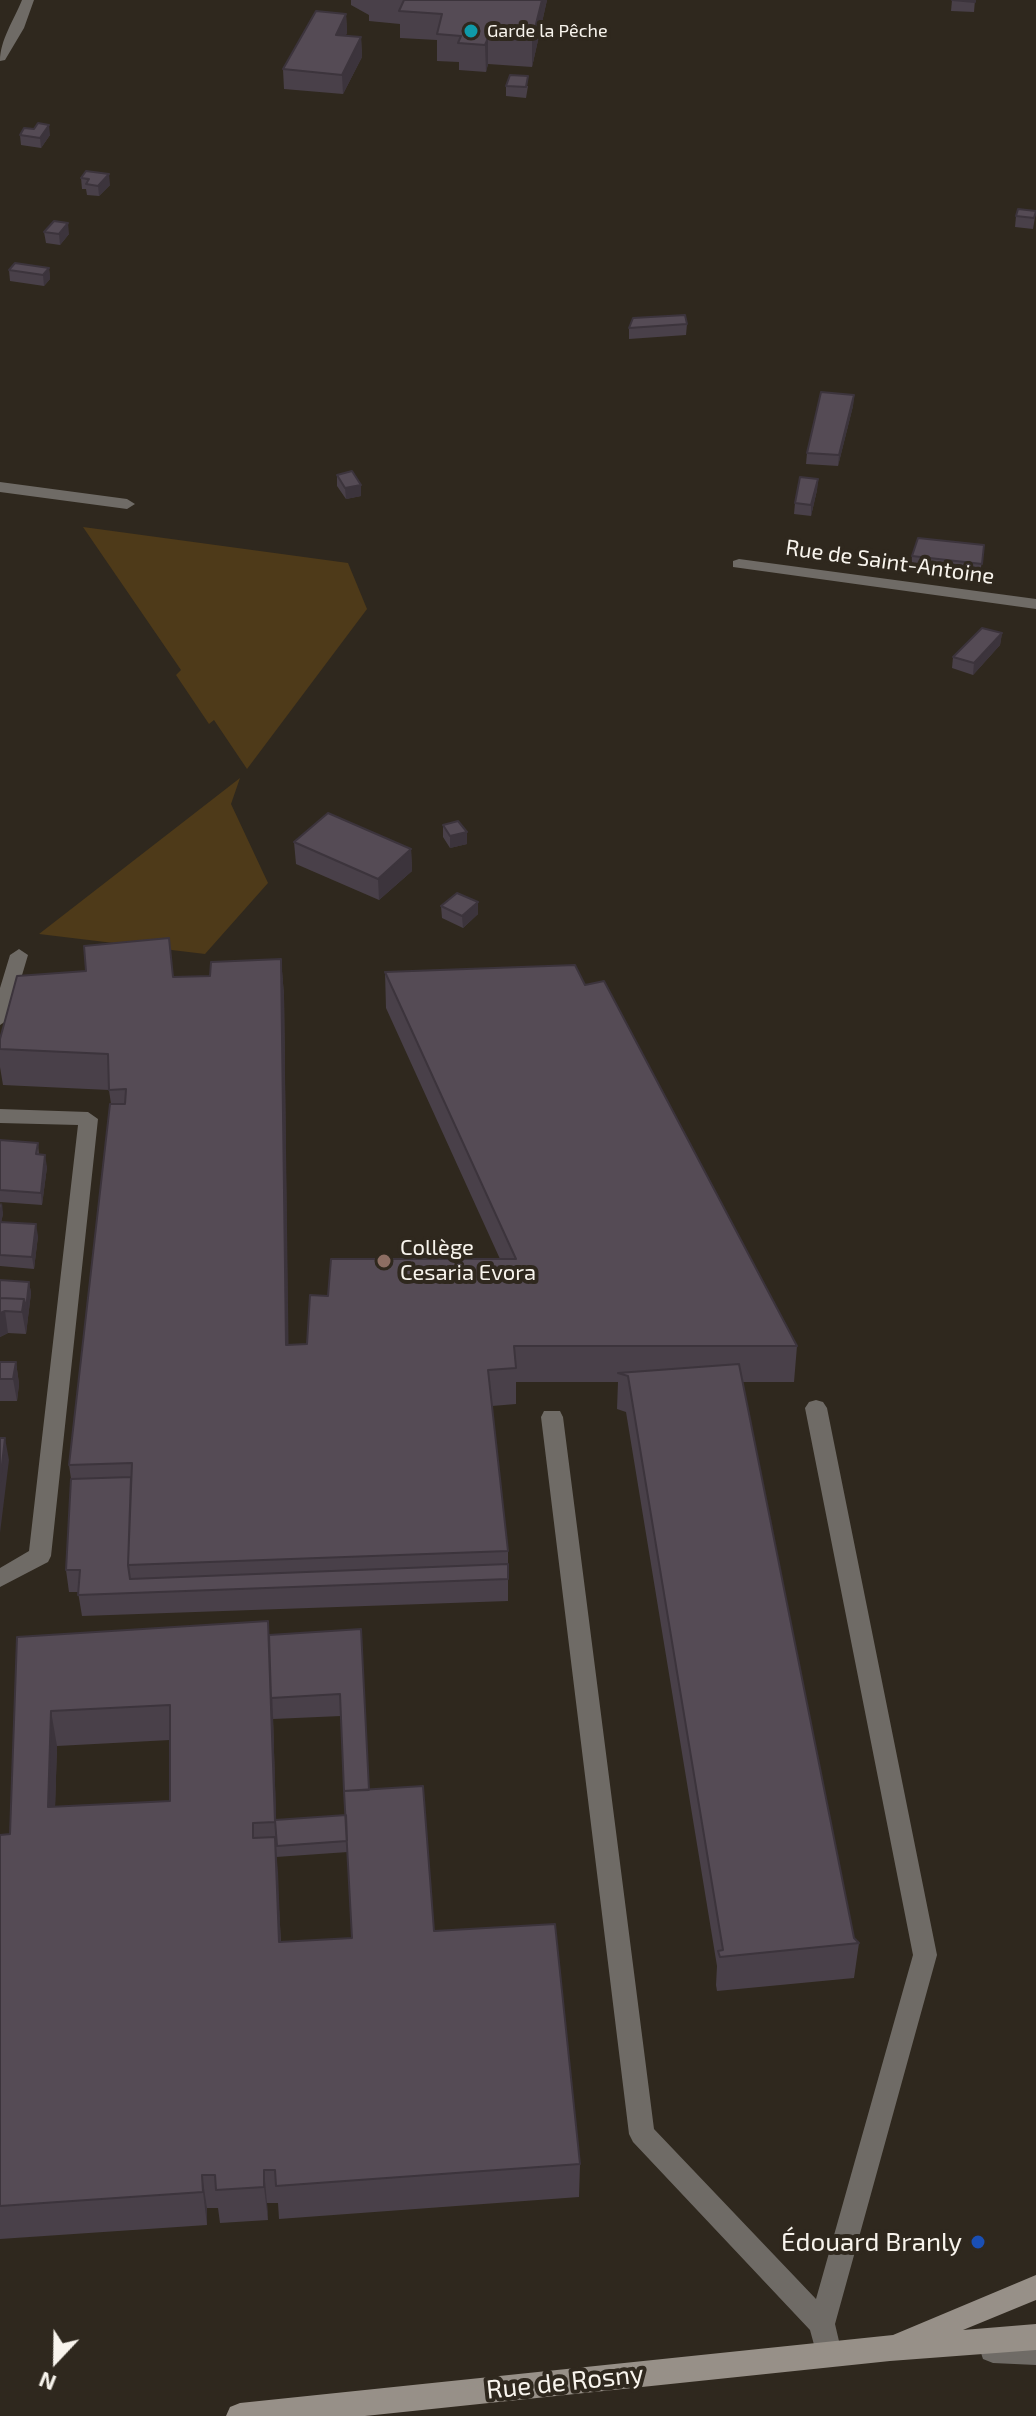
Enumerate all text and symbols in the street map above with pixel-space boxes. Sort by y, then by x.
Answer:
place label: Garde la Pêche [487,20,608,42]
marker: Garde la Pêche [462,22,480,40]
street label: Rue de Saint-Antoine [784,534,996,590]
place label: Collège Cesaria Evora [400,1235,536,1286]
marker: Collège Cesaria Evora [375,1252,393,1270]
place label: Édouard Branly [781,2226,962,2258]
marker: Édouard Branly [969,2233,987,2251]
north arrow [16,2320,96,2400]
street label: Rue de Rosny [485,2358,645,2406]
text: N [35,2367,59,2397]

